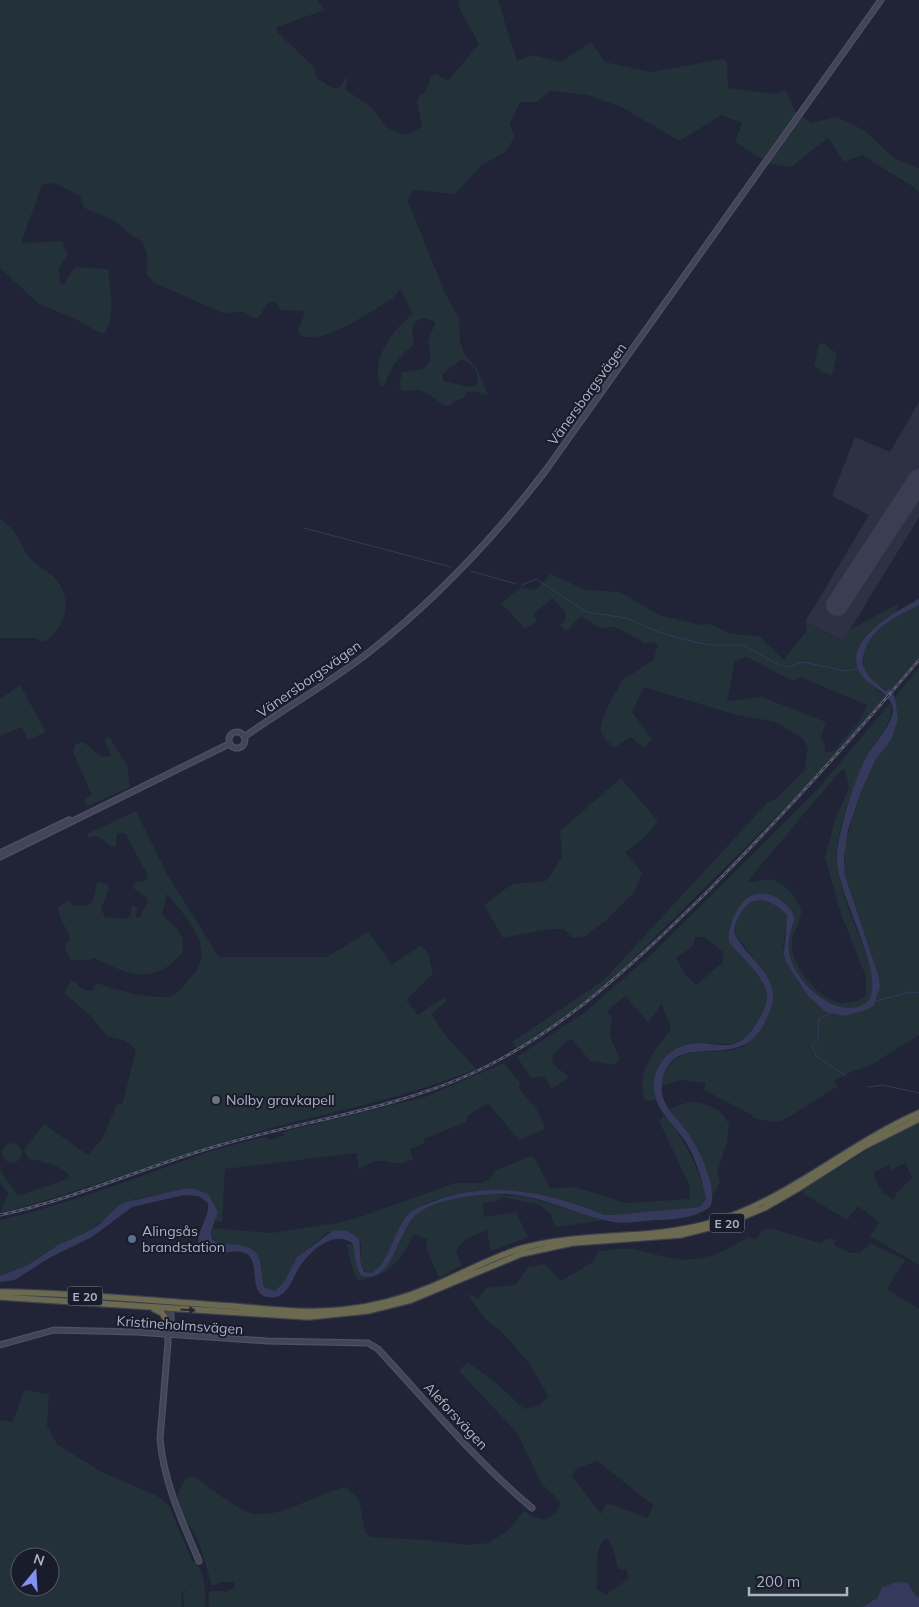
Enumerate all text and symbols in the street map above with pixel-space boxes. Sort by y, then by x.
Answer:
street label: Vänersborgsvägen [544,339,630,449]
street label: Vänersborgsvägen [254,636,364,722]
place label: Nolby gravkapell [226,1091,335,1109]
marker: Nolby gravkapell [210,1094,222,1106]
road number: E 20 [710,1214,744,1232]
place label: Alingsås brandstation [142,1222,225,1256]
marker: Alingsås brandstation [126,1233,138,1245]
road number: E 20 [68,1286,102,1305]
one-way arrow [180,1306,196,1314]
street label: Kristineholmsvägen [116,1312,244,1338]
street label: Aleforsvägen [420,1379,492,1453]
north arrow [10,1547,60,1597]
text: N [31,1549,47,1570]
scale bar [749,1564,846,1596]
text: 200 m [756,1572,800,1591]

